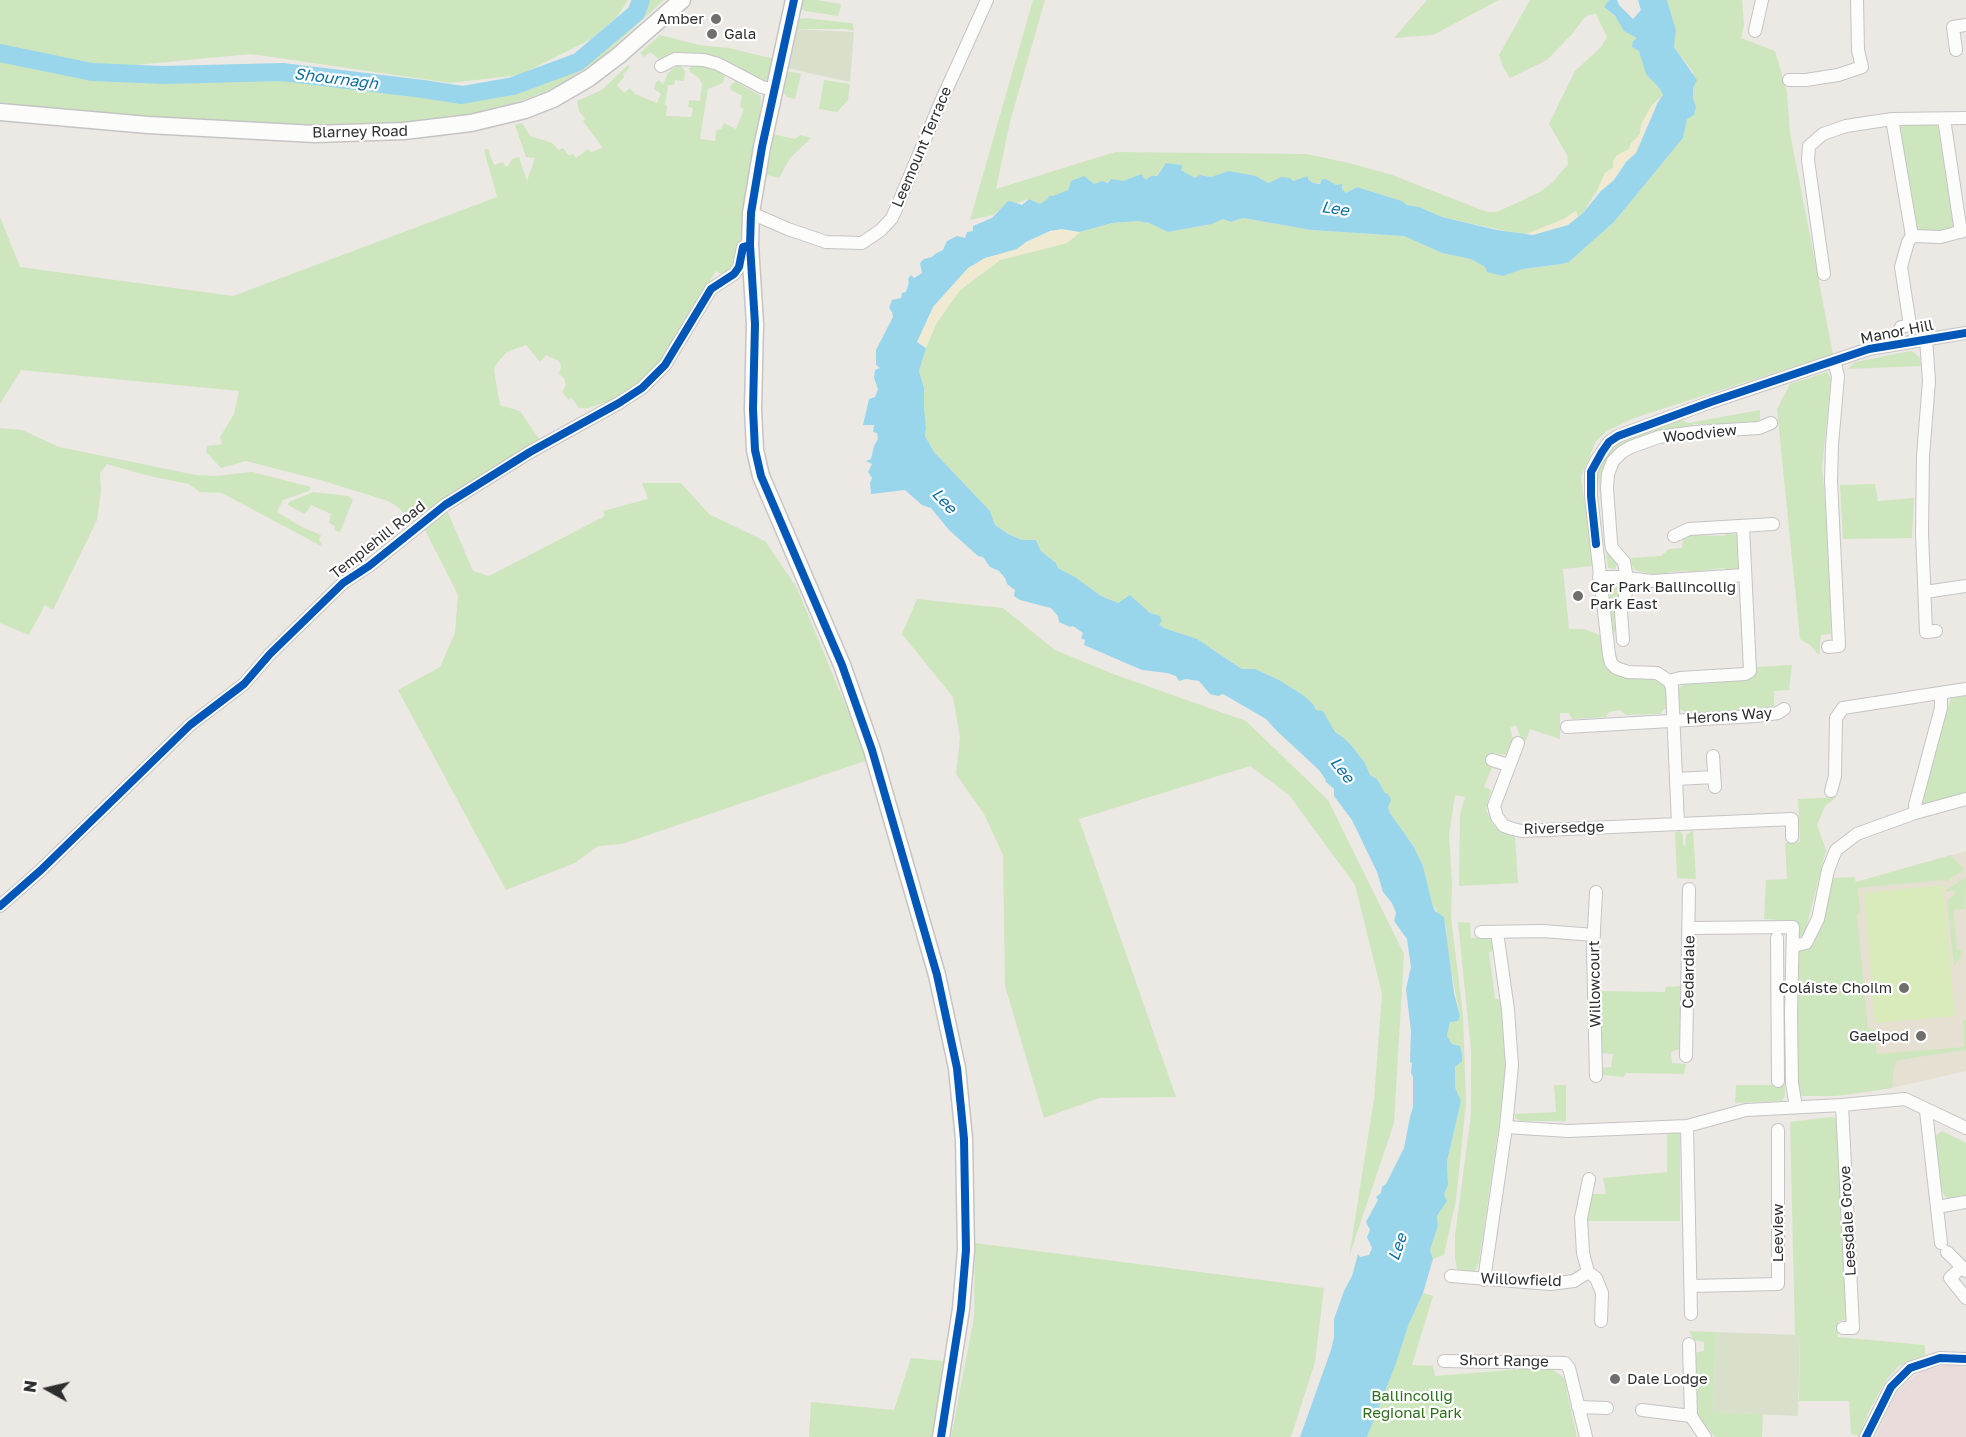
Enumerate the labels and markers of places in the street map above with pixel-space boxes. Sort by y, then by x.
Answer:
place label: Amber [657,10,704,28]
marker: Amber [709,12,723,26]
place label: Gala [724,25,756,43]
marker: Gala [705,27,719,41]
place label: Car Park Ballincollig Park East [1590,578,1736,613]
marker: Car Park Ballincollig Park East [1571,589,1585,603]
place label: Coláiste Choilm [1779,979,1892,997]
marker: Coláiste Choilm [1897,981,1911,995]
place label: Gaelpod [1849,1027,1909,1045]
marker: Gaelpod [1914,1029,1928,1043]
place label: Dale Lodge [1627,1370,1708,1388]
marker: Dale Lodge [1608,1372,1622,1386]

